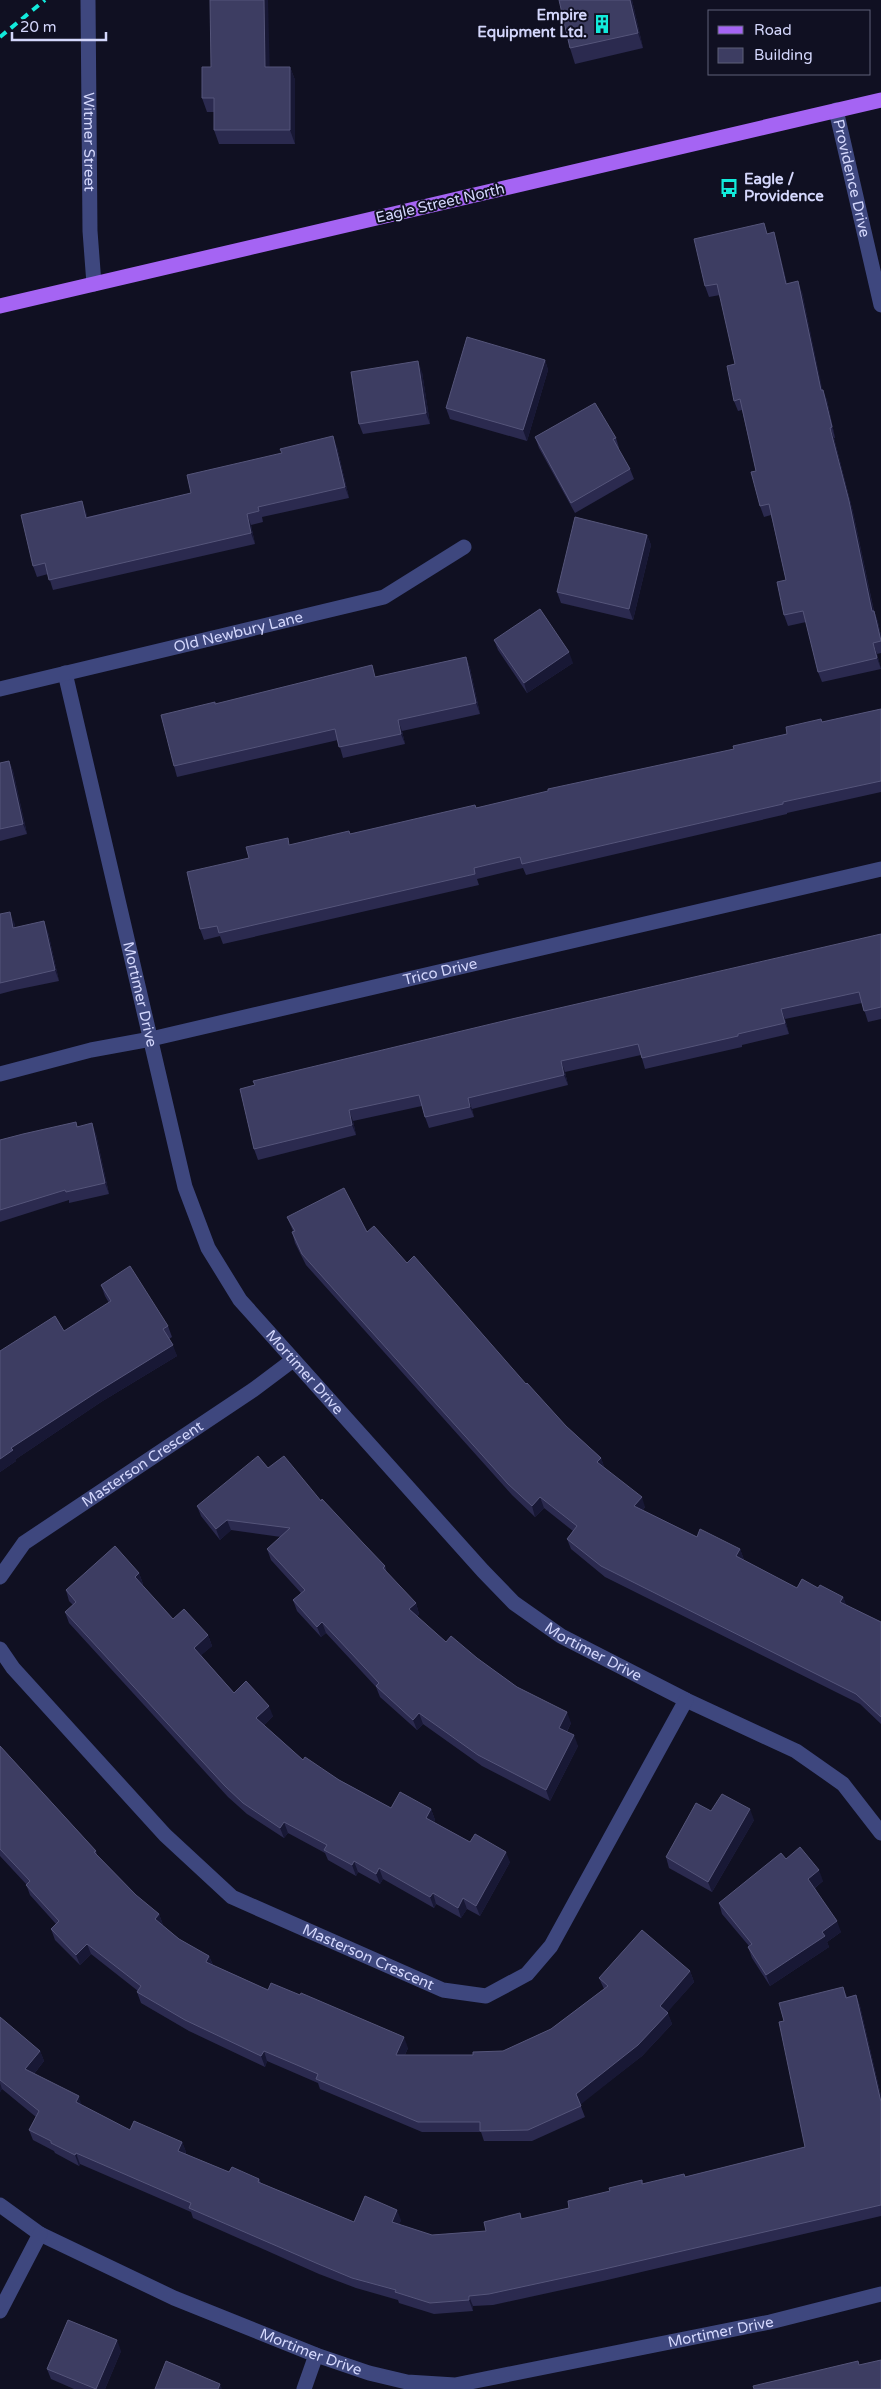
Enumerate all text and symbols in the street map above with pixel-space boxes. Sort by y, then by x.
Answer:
place label: Empire Equipment Ltd. [477,6,588,42]
scale bar [12,10,106,42]
legend [708,10,871,75]
building icon: Empire Equipment Ltd. [591,13,613,35]
text: 20 m [20,18,57,36]
text: Road [754,21,792,39]
text: Building [754,46,813,64]
street label: Witmer Street [80,92,99,192]
street label: Providence Drive [829,117,874,239]
place label: Eagle / Providence [744,170,824,205]
bus stop icon: Eagle / Providence [718,177,740,199]
street label: Eagle Street North [374,179,506,227]
street label: Old Newbury Lane [172,608,305,656]
street label: Mortimer Drive [119,940,161,1049]
street label: Trico Drive [401,954,479,989]
street label: Mortimer Drive [262,1326,347,1418]
street label: Masterson Crescent [78,1417,207,1511]
street label: Mortimer Drive [541,1618,645,1685]
street label: Masterson Crescent [300,1920,437,1994]
street label: Mortimer Drive [666,2312,775,2351]
street label: Mortimer Drive [257,2324,364,2379]

